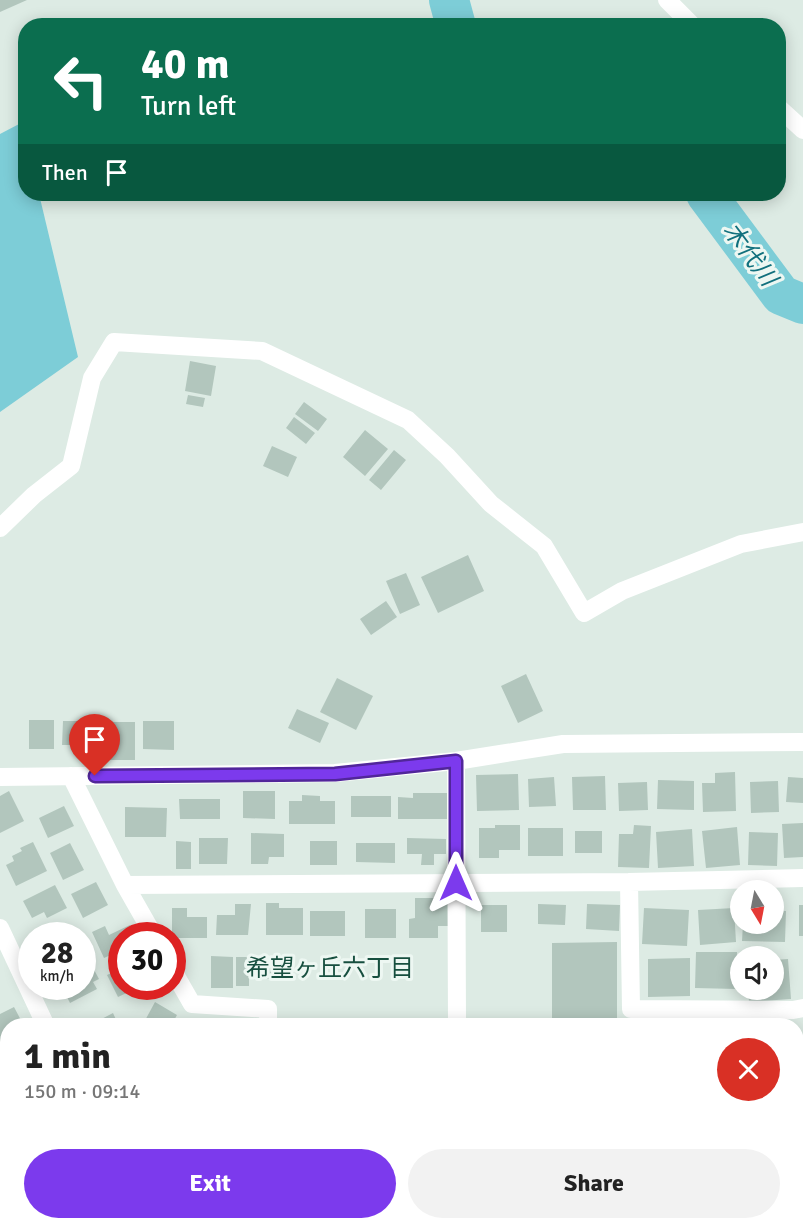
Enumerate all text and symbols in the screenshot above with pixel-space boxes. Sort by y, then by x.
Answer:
text: 40 m [141,39,230,90]
icon: left [42,42,120,120]
text: Turn left [141,90,236,123]
icon: arrive [100,156,133,189]
text: Then [42,159,88,186]
water label: 木代川 [716,216,785,294]
pin [69,714,120,776]
icon: arrive [78,723,111,756]
position arrow [424,851,488,915]
north arrow [730,880,784,934]
map controls [730,880,784,1000]
speed limit sign: 30 [108,922,186,1000]
text: 28 [41,935,73,972]
button: sound [730,946,784,1000]
district label: 希望ヶ丘六丁目 [246,953,414,983]
text: km/h [40,967,74,985]
text: 1 min [24,1034,111,1079]
button: close [717,1038,780,1101]
text: 150 m · 09:14 [24,1079,140,1104]
button: Exit [24,1149,396,1218]
button: Share [408,1149,780,1218]

